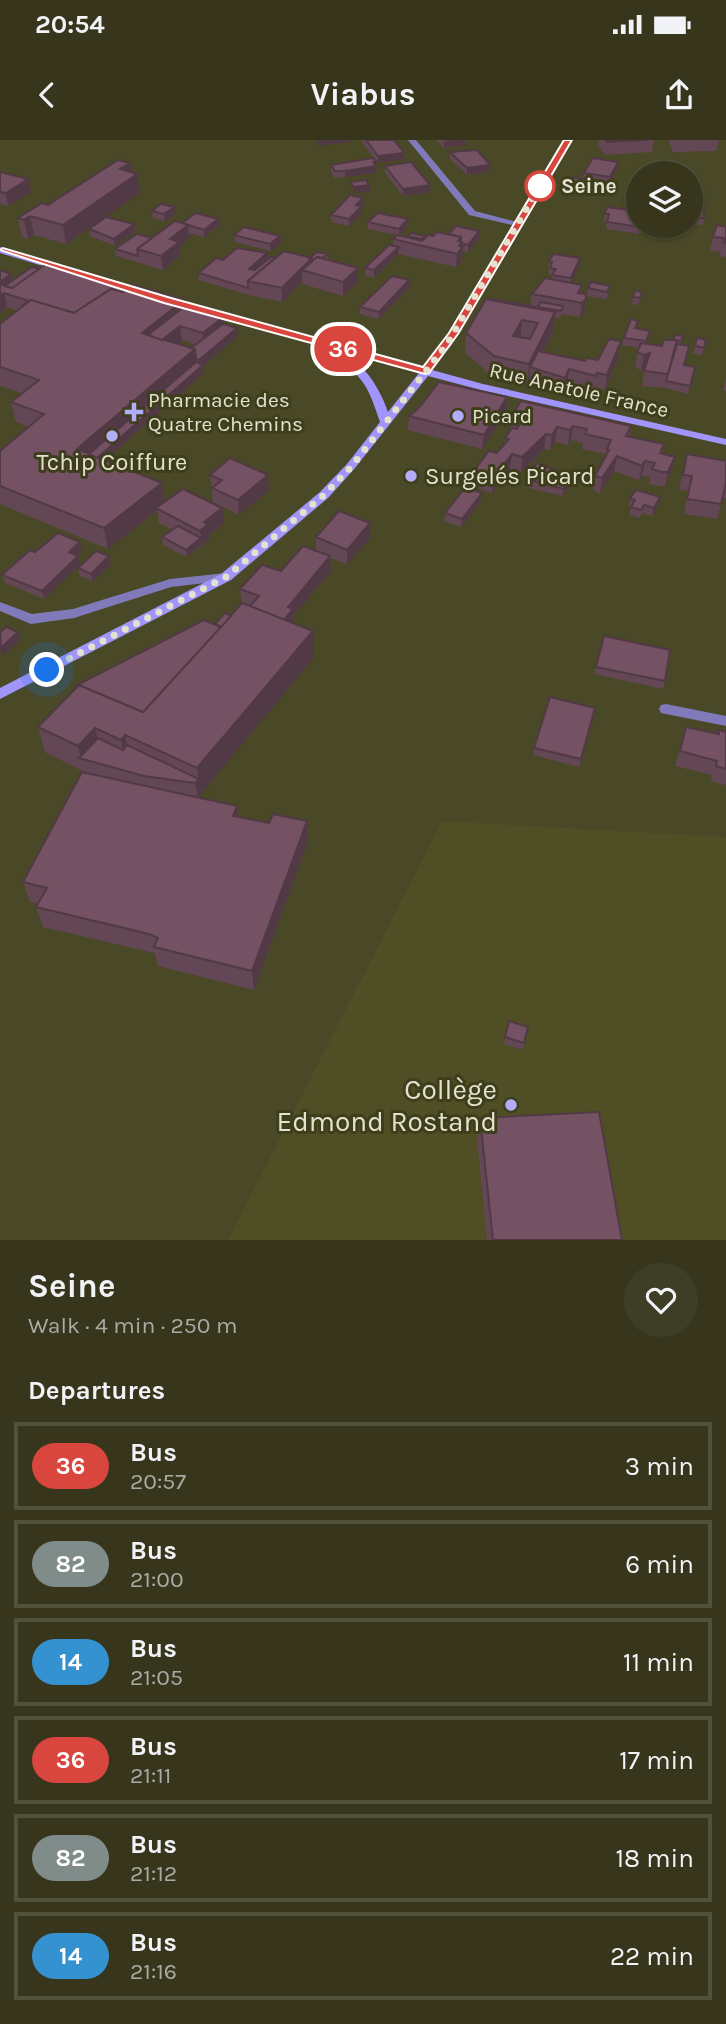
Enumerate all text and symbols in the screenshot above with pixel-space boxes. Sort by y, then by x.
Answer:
text: 20:54 [35,9,105,40]
icon: back [28,76,66,114]
text: Viabus [310,76,416,113]
icon: share [660,76,698,114]
map controls [626,161,703,238]
button: layers [626,161,703,238]
marker: Seine [525,171,555,201]
place label: Seine [561,174,617,198]
line badge: 36 [312,326,374,372]
text: 36 [328,335,358,363]
street label: Rue Anatole France [487,358,671,422]
place label: Pharmacie des Quatre Chemins [148,388,303,436]
marker: Pharmacie des Quatre Chemins [126,404,142,420]
place label: Picard [472,404,532,428]
marker: Picard [450,408,466,424]
marker: Tchip Coiffure [104,428,120,444]
place label: Tchip Coiffure [37,448,187,476]
place label: Surgelés Picard [425,462,595,490]
marker: Surgelés Picard [403,468,419,484]
your location [29,652,64,687]
place label: Collège Edmond Rostand [276,1073,497,1138]
marker: Collège Edmond Rostand [503,1097,519,1113]
button: heart [624,1263,698,1337]
text: Seine [28,1267,115,1305]
text: Walk · 4 min · 250 m [28,1312,237,1339]
text: Departures [28,1375,165,1406]
text: Bus [130,1437,177,1468]
text: 3 min [625,1451,694,1482]
text: 36 [56,1452,85,1480]
text: 20:57 [130,1468,186,1495]
text: Bus [130,1535,177,1566]
text: 6 min [625,1549,694,1580]
text: 82 [55,1550,86,1578]
text: 21:00 [130,1566,184,1593]
text: Bus [130,1633,177,1664]
text: 11 min [623,1647,694,1678]
text: 14 [59,1648,82,1676]
text: 21:05 [130,1664,183,1691]
text: Bus [130,1731,177,1762]
text: 17 min [619,1745,694,1776]
text: 36 [56,1746,85,1774]
text: 21:11 [130,1762,171,1789]
text: Bus [130,1829,177,1860]
text: 18 min [615,1843,694,1874]
text: 82 [55,1844,86,1872]
text: 21:12 [130,1860,177,1887]
text: Bus [130,1927,177,1958]
text: 22 min [610,1941,694,1972]
text: 14 [59,1942,82,1970]
text: 21:16 [130,1958,177,1985]

